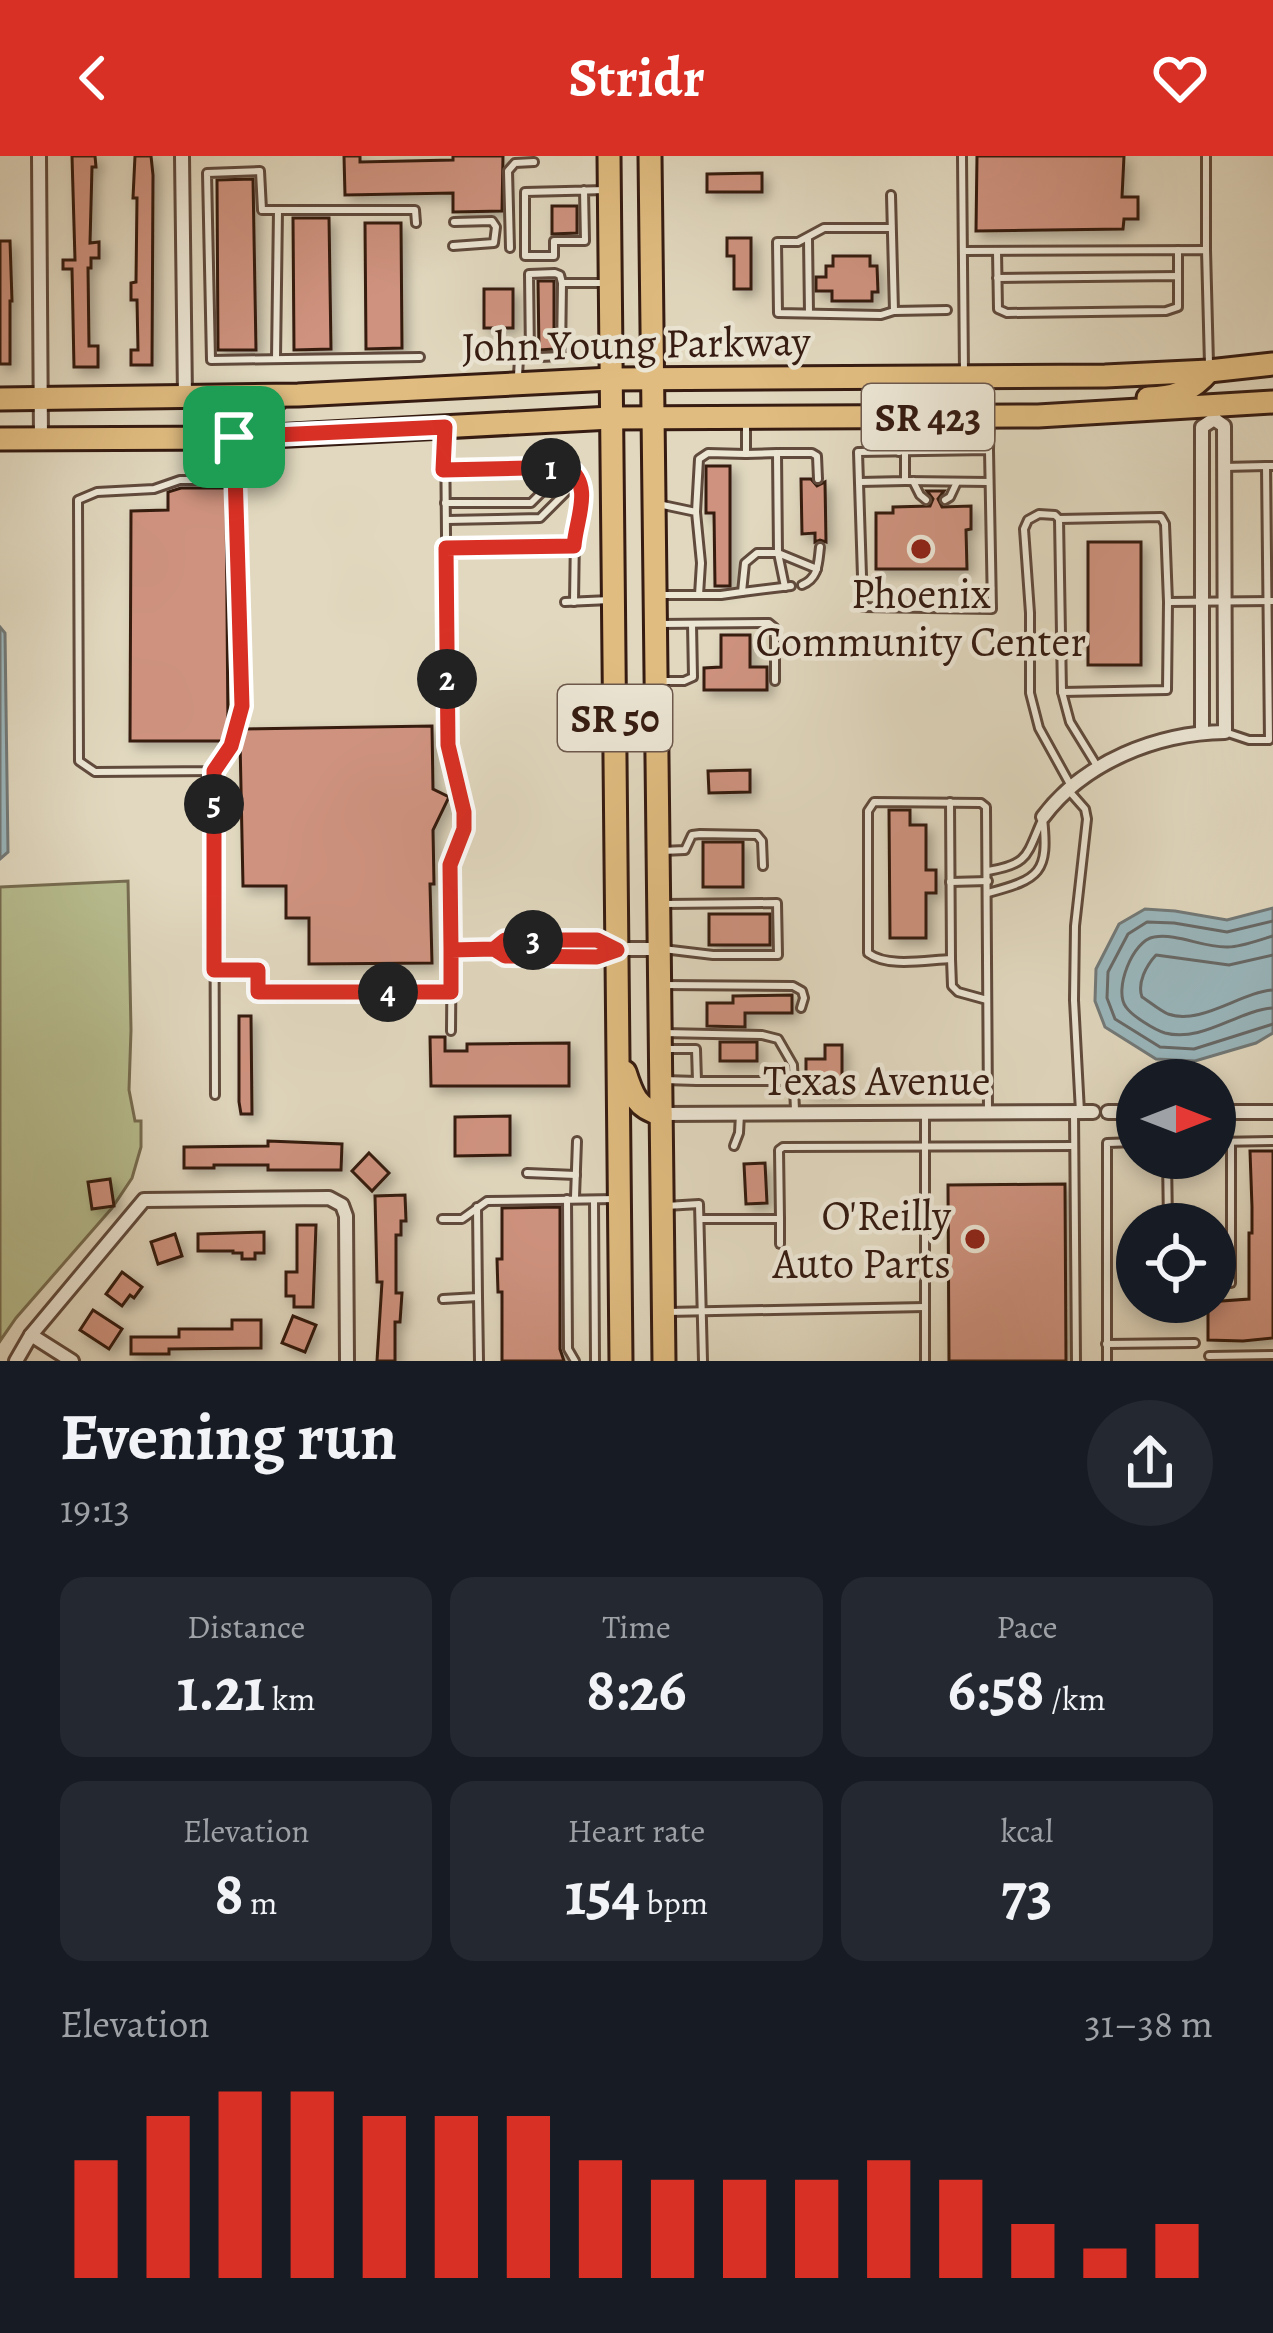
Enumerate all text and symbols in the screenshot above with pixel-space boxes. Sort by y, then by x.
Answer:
text: Stridr [568,41,705,115]
icon: back [60,45,126,111]
icon: heart [1147,45,1213,111]
street label: John Young Parkway [461,312,812,375]
road number: SR 423 [862,384,994,450]
pin [183,386,285,488]
icon: arrive [201,404,267,470]
pin: 1 [521,438,581,498]
text: 1 [545,445,557,490]
marker: Phoenix Community Center [908,536,934,562]
place label: Phoenix Community Center [756,565,1086,670]
pin: 2 [417,649,477,709]
text: 2 [439,656,455,701]
road number: SR 50 [558,685,672,751]
pin: 5 [184,774,244,834]
text: 5 [207,781,221,826]
pin: 3 [503,910,563,970]
text: 3 [526,917,540,962]
pin: 4 [358,962,418,1022]
text: 4 [380,969,396,1014]
street label: Texas Avenue [763,1052,991,1109]
north arrow [1116,1059,1236,1179]
map controls [1116,1059,1236,1323]
place label: O'Reilly Auto Parts [772,1187,952,1292]
button: locate [1116,1203,1236,1323]
marker: O'Reilly Auto Parts [962,1226,988,1252]
text: Evening run [60,1392,397,1482]
button: share [1087,1400,1213,1526]
text: 19:13 [60,1482,130,1535]
text: Distance [187,1604,305,1649]
text: Time [602,1604,671,1649]
text: Pace [996,1604,1057,1649]
text: 1.21 [177,1649,265,1731]
text: 8:26 [586,1649,687,1731]
text: 6:58 [948,1649,1045,1731]
text: km [265,1676,316,1721]
text: /km [1045,1676,1106,1721]
text: Elevation [183,1808,309,1853]
text: Heart rate [568,1808,705,1853]
text: kcal [1000,1808,1053,1853]
text: 8 [215,1853,244,1935]
text: 154 [565,1853,640,1935]
text: 73 [1001,1853,1053,1935]
text: m [244,1880,278,1925]
text: bpm [640,1880,708,1925]
text: Elevation [60,1997,210,2050]
text: 31–38 m [1084,1997,1213,2050]

